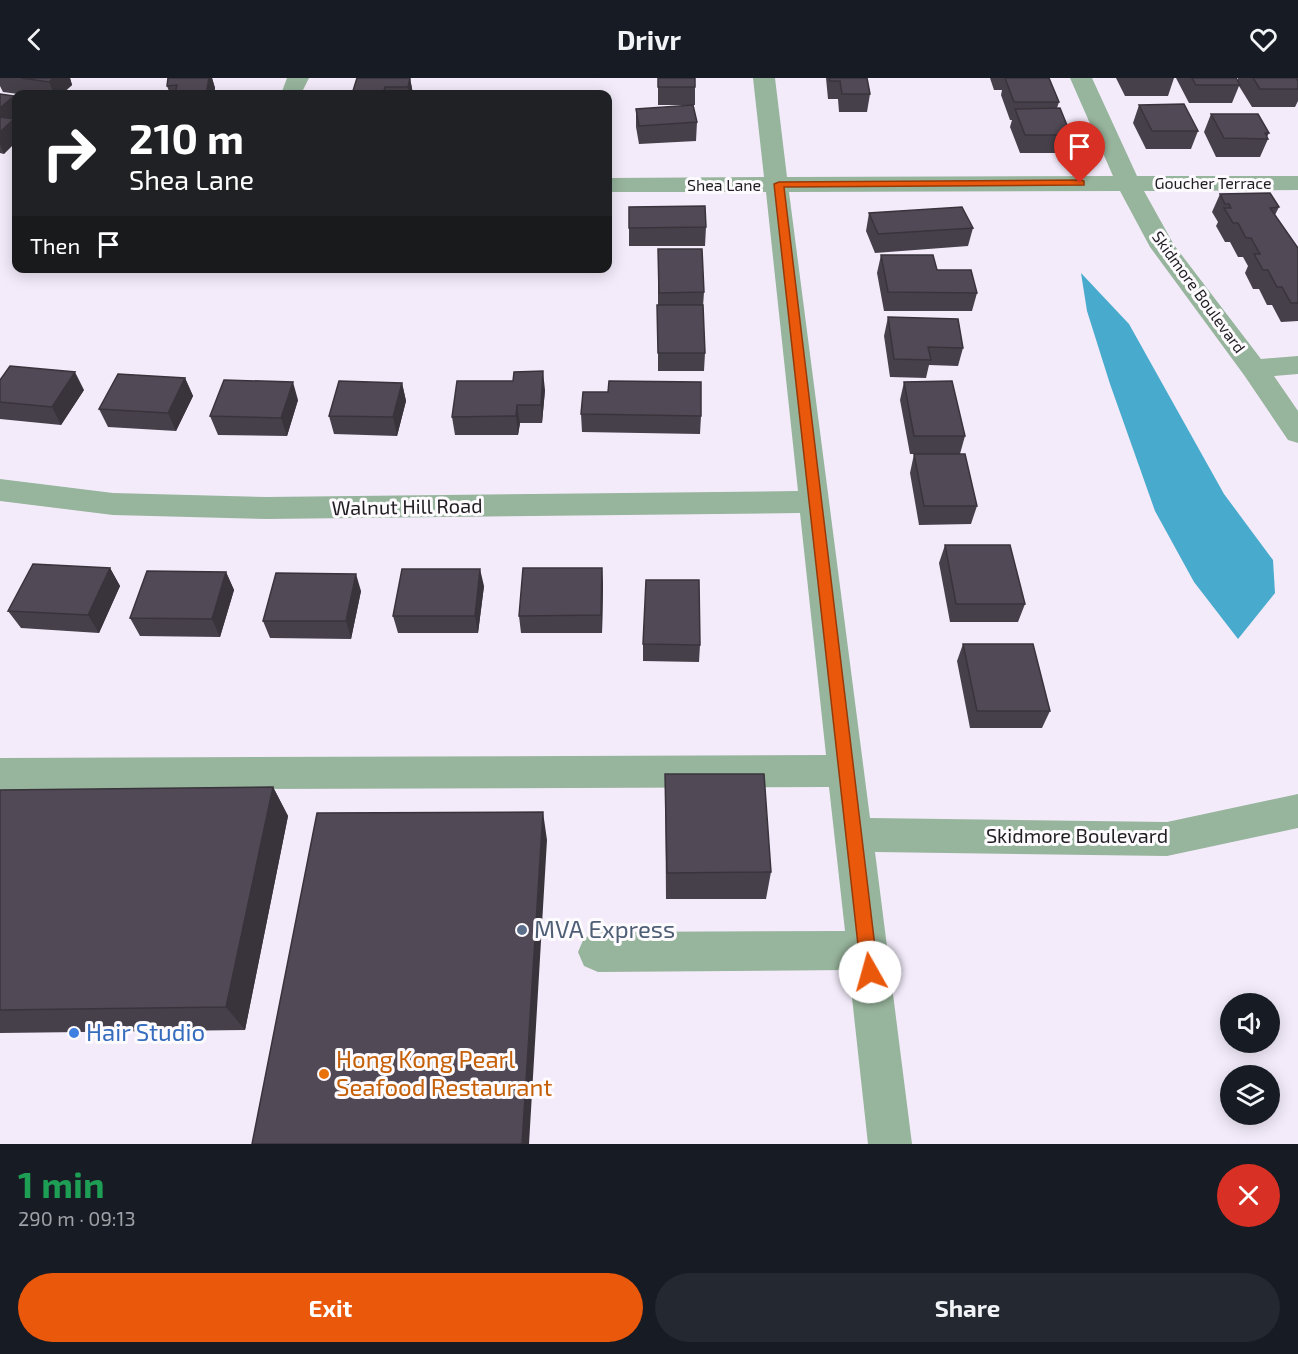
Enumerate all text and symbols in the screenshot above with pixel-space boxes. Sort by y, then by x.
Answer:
icon: back [18,23,51,56]
text: Drivr [617,23,681,55]
icon: heart [1247,23,1280,56]
text: 210 m [129,112,244,162]
icon: right [30,114,108,192]
pin [1054,121,1105,183]
icon: arrive [1063,130,1096,163]
text: Shea Lane [129,163,254,195]
street label: Goucher Terrace [1154,173,1272,192]
street label: Shea Lane [687,175,761,194]
street label: Skidmore Boulevard [1149,227,1250,356]
icon: arrive [92,228,125,261]
text: Then [30,232,80,258]
street label: Walnut Hill Road [331,493,483,519]
street label: Skidmore Boulevard [986,823,1168,847]
place label: MVA Express [534,914,675,943]
marker: MVA Express [515,923,529,937]
position arrow [838,940,902,1004]
map controls [1220,993,1280,1125]
button: sound [1220,993,1280,1053]
place label: Hair Studio [86,1017,205,1046]
marker: Hair Studio [67,1026,81,1040]
place label: Hong Kong Pearl Seafood Restaurant [336,1044,553,1101]
button: layers [1220,1065,1280,1125]
marker: Hong Kong Pearl Seafood Restaurant [317,1067,331,1081]
text: 1 min [18,1162,105,1205]
button: close [1217,1164,1280,1227]
text: 290 m · 09:13 [18,1206,136,1230]
button: Exit [18,1273,643,1342]
button: Share [655,1273,1280,1342]

